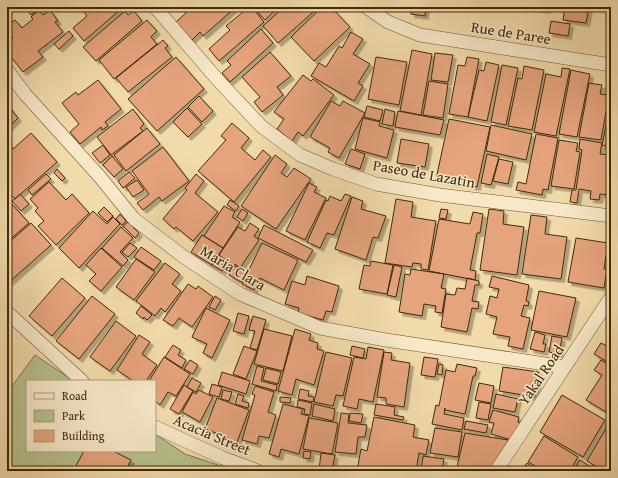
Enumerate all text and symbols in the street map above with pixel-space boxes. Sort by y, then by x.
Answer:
street label: Rue de Paree [470,16,553,49]
street label: Paseo de Lazatin [371,154,477,193]
street label: Maria Clara [197,240,270,295]
street label: Yakal Road [513,340,569,409]
legend [26,380,156,452]
text: Road [62,387,88,404]
text: Park [62,407,86,424]
street label: Acacia Street [170,409,255,461]
text: Building [62,427,105,444]

